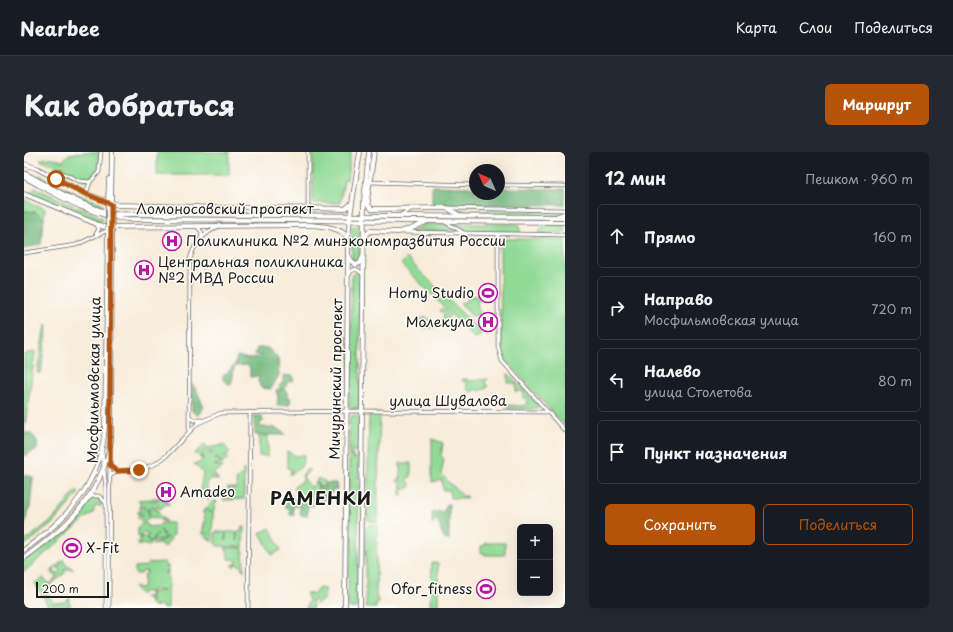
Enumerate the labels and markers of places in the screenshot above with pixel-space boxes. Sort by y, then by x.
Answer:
hospital icon: Поликлиника №2 минэкономразвития России [161,230,183,252]
place label: Поликлиника №2 минэкономразвития России [186,230,506,251]
place label: Центральная поликлиника №2 МВД России [158,251,344,288]
hospital icon: Центральная поликлиника №2 МВД России [133,259,155,281]
place label: Homy Studio [389,282,474,303]
sports icon: Homy Studio [477,282,499,304]
place label: Молекула [406,311,474,332]
hospital icon: Молекула [477,311,499,333]
hospital icon: Amadeo [155,481,177,503]
place label: Amadeo [180,481,235,502]
sports icon: X-Fit [61,537,83,559]
place label: X-Fit [86,537,120,558]
place label: Ofor_fitness [391,578,472,599]
sports icon: Ofor_fitness [475,578,497,600]

